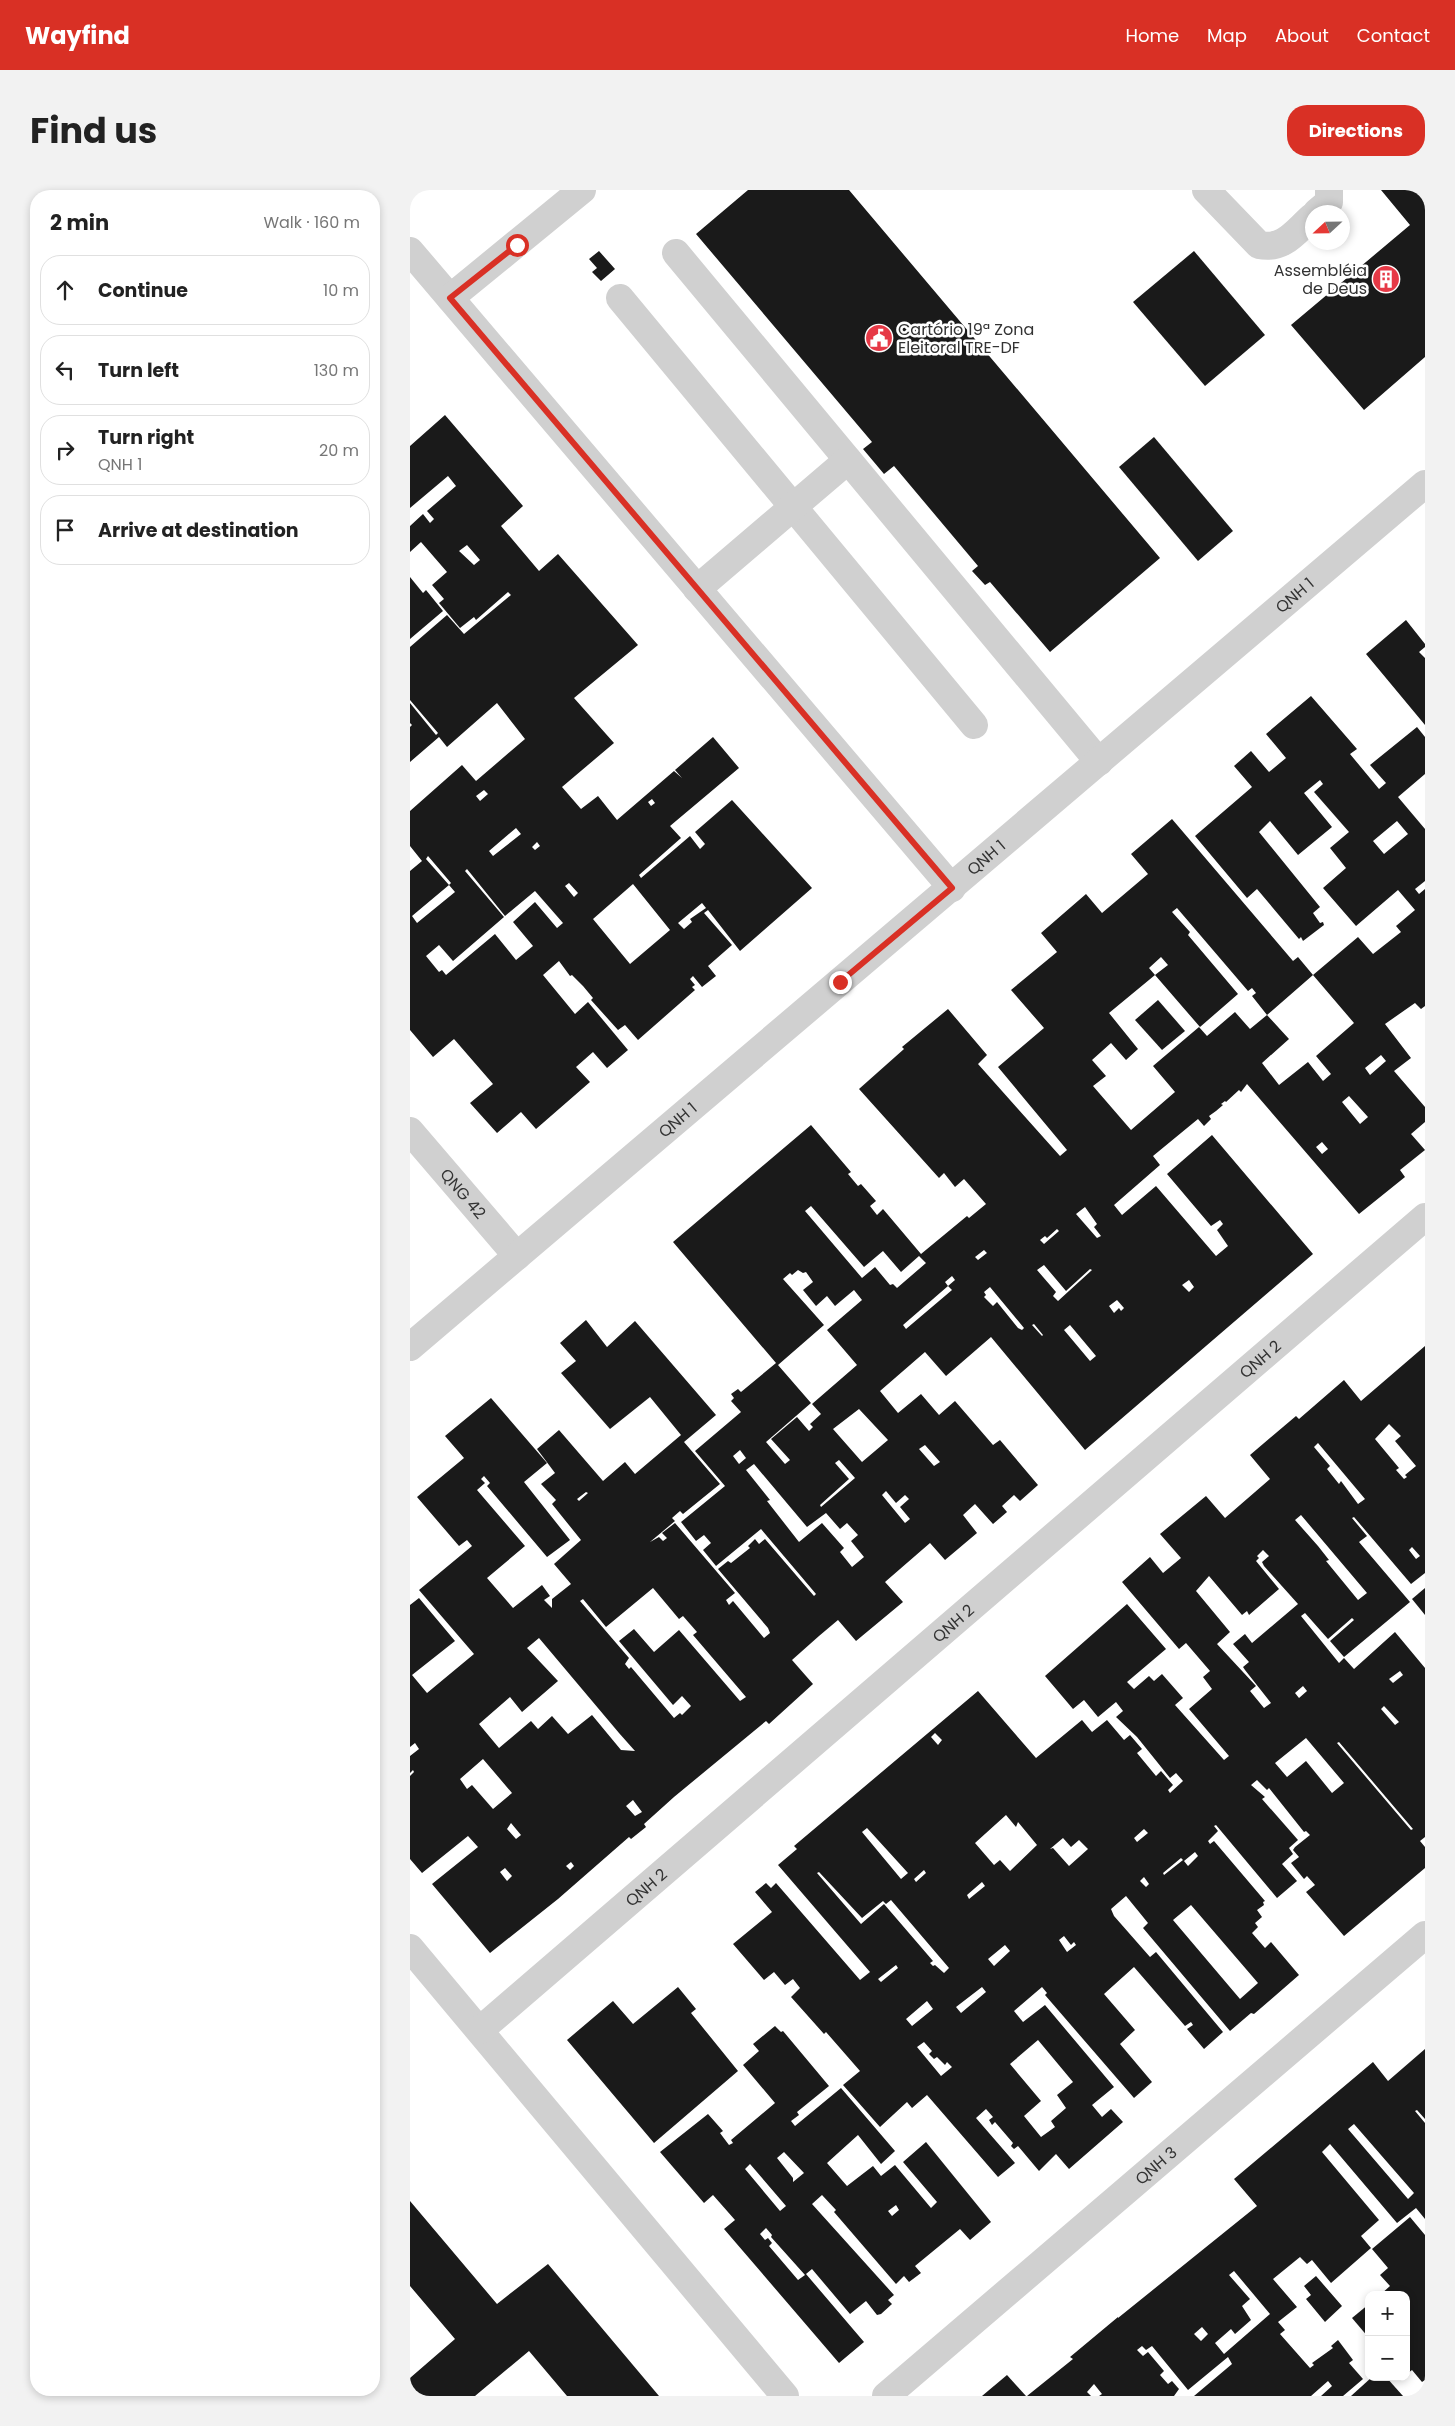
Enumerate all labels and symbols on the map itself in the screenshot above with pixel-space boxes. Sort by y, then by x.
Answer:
north arrow [1305,205,1350,250]
route start [506,234,529,257]
place label: Assembléia de Deus [1274,259,1367,300]
building icon: Assembléia de Deus [1371,264,1401,294]
place label: Cartório 19ª Zona Eleitoral TRE-DF [898,318,1034,359]
public building icon: Cartório 19ª Zona Eleitoral TRE-DF [864,323,894,353]
street label: QNH 1 [1270,572,1319,618]
street label: QNH 1 [962,835,1011,881]
route end [829,971,852,994]
street label: QNH 1 [653,1097,702,1143]
street label: QNG 42 [435,1163,491,1224]
street label: QNH 2 [1235,1335,1286,1384]
street label: QNH 2 [928,1599,979,1648]
street label: QNH 2 [620,1863,672,1912]
street label: QNH 3 [1130,2141,1182,2190]

